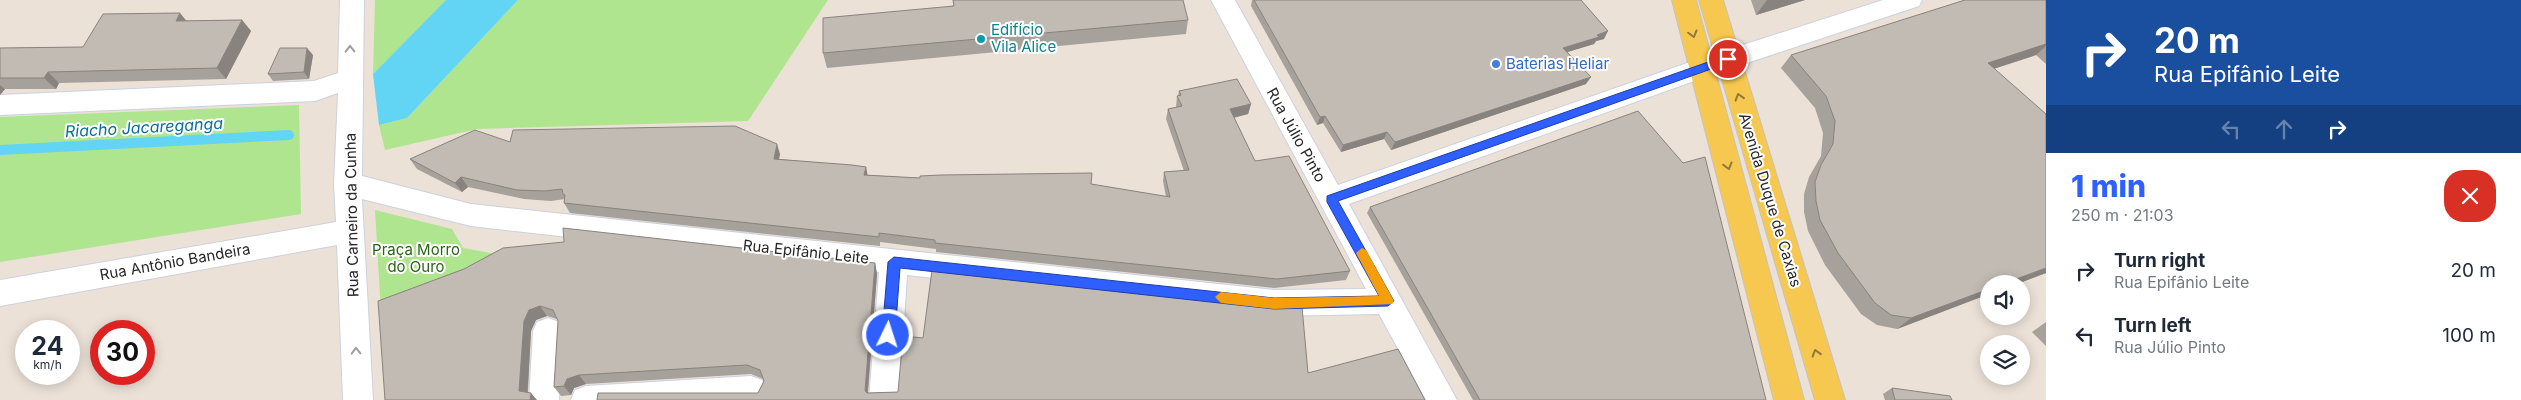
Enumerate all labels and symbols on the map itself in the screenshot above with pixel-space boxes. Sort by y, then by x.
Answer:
place label: Edifício Vila Alice [991,20,1056,56]
one-way arrow [1687,30,1698,39]
marker: Edifício Vila Alice [975,33,987,45]
pin [1707,38,1749,80]
one-way arrow [345,45,356,53]
place label: Baterias Heliar [1506,54,1609,73]
marker: Baterias Heliar [1490,58,1502,70]
street label: Rua Júlio Pinto [1263,84,1330,185]
one-way arrow [1735,93,1745,102]
street label: Avenida Duque de Caxias [1735,111,1806,289]
water label: Riacho Jacareganga [64,113,224,141]
street label: Rua Carneiro da Cunha [341,133,362,297]
one-way arrow [1722,162,1732,170]
street label: Rua Epifânio Leite [742,235,870,268]
street label: Rua Antônio Bandeira [98,239,252,284]
park label: Praça Morro do Ouro [372,240,460,276]
position arrow [861,308,913,360]
speed limit sign: 30 [90,320,155,385]
one-way arrow [350,347,361,355]
one-way arrow [1812,350,1822,358]

